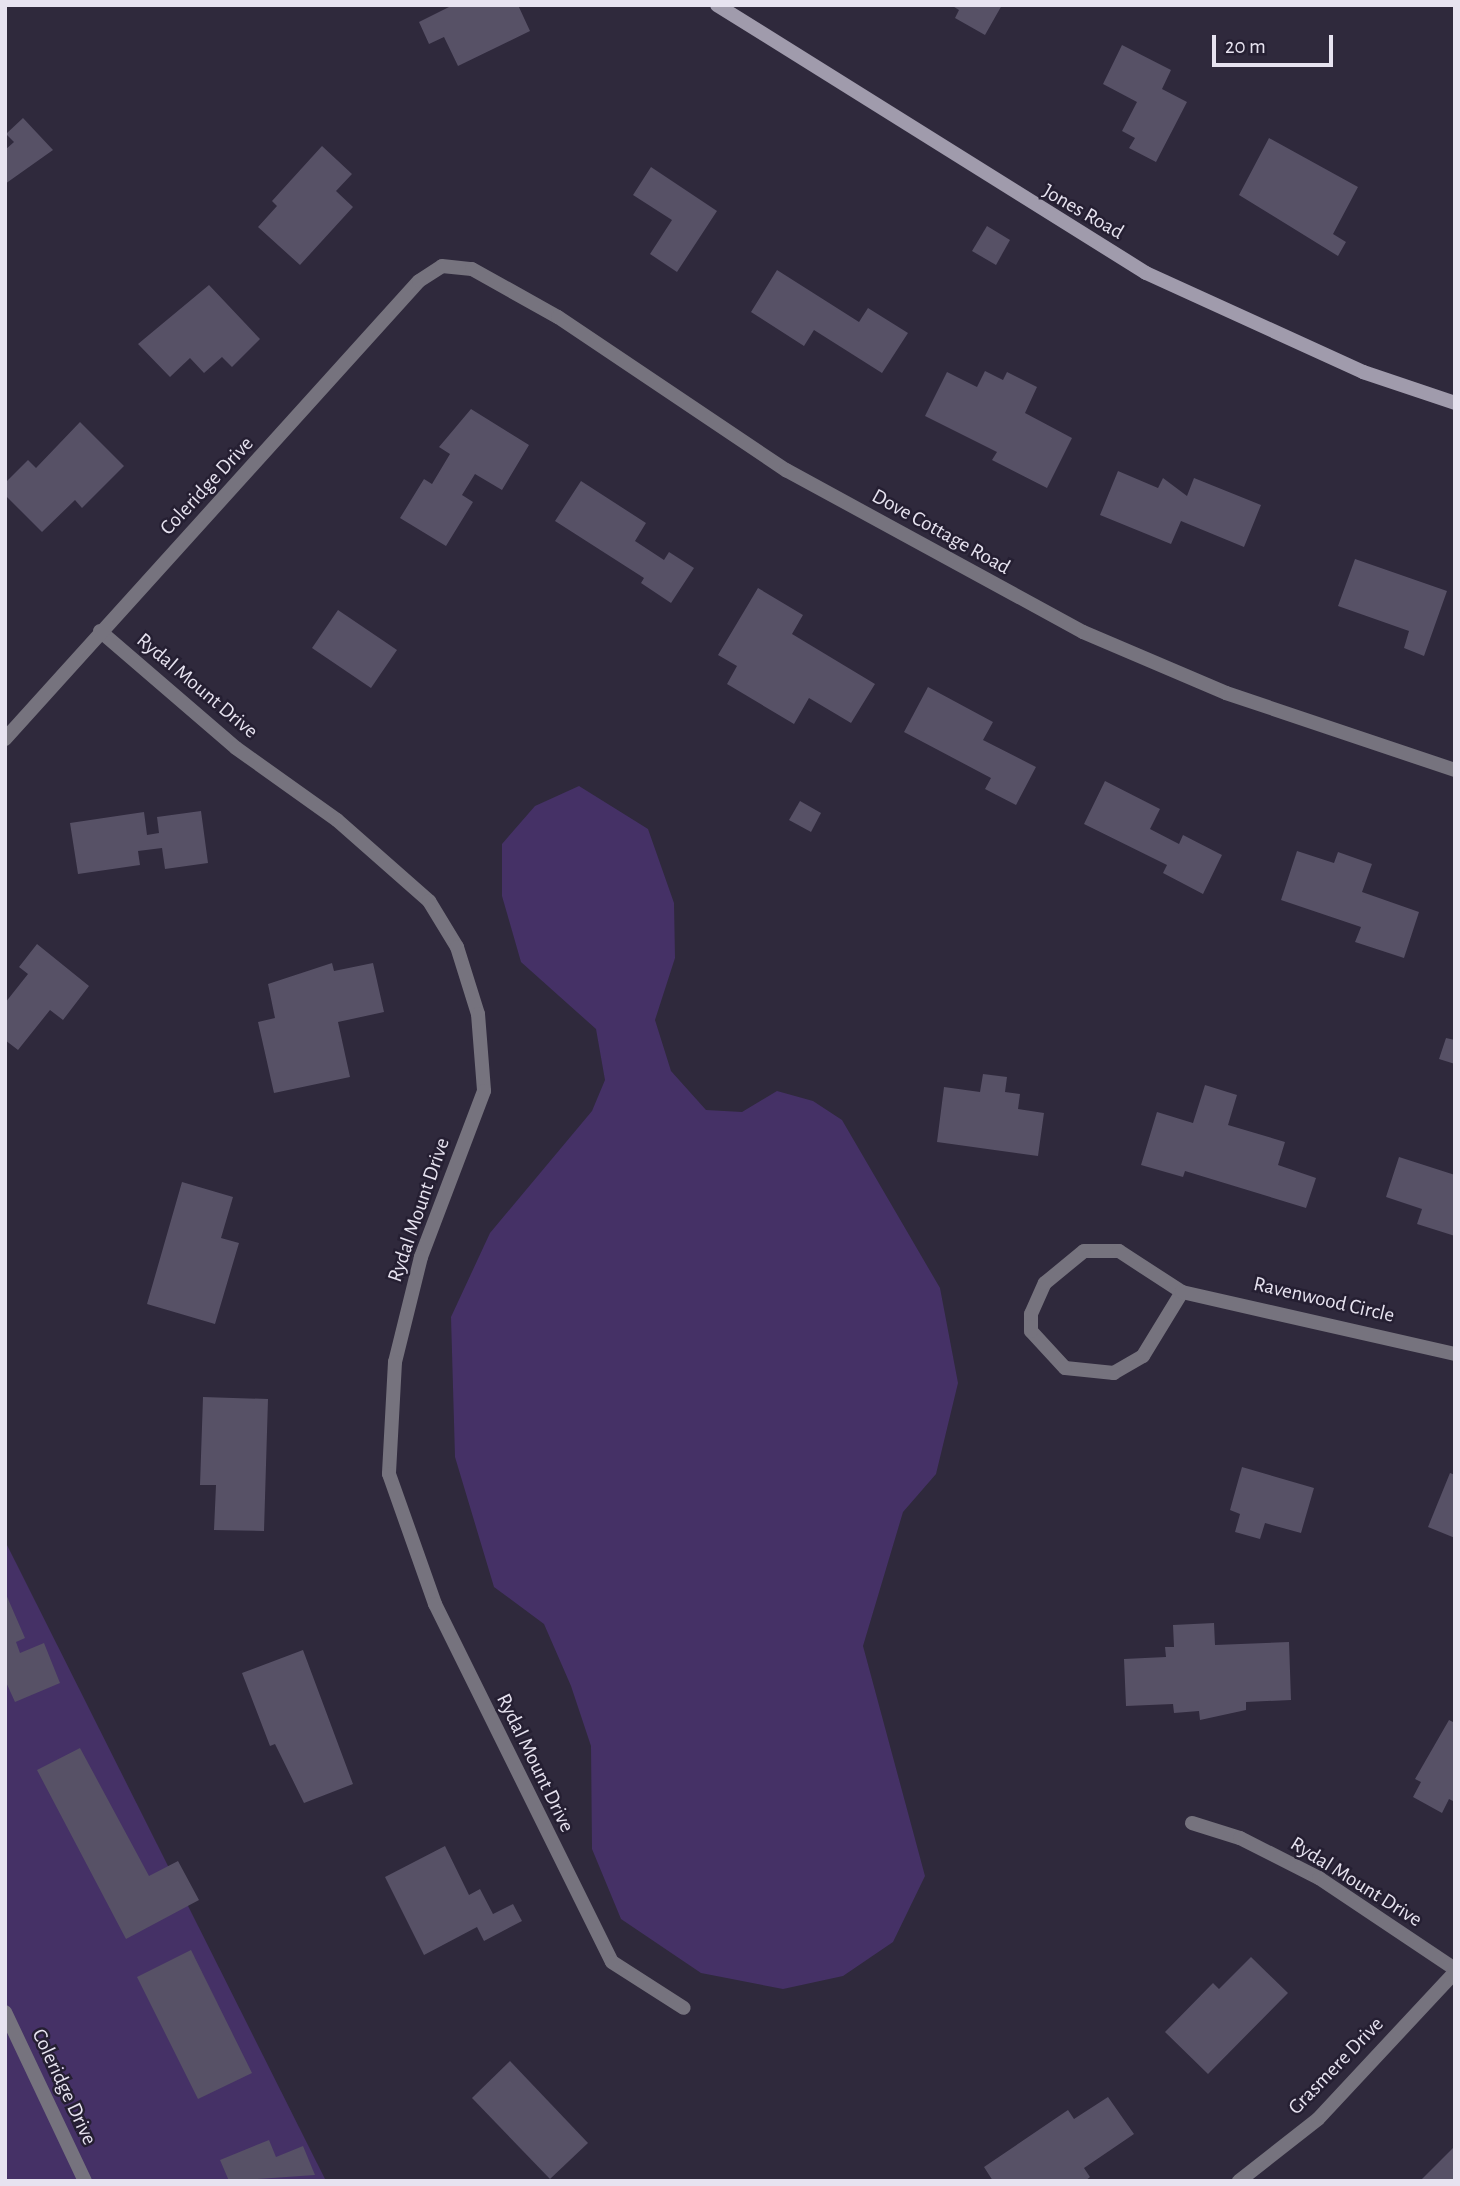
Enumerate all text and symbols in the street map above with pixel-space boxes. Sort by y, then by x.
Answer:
scale bar [1215,21,1336,65]
text: 20 m [1225,36,1266,57]
street label: Jones Road [1038,179,1128,245]
street label: Coleridge Drive [155,432,259,540]
street label: Dove Cottage Road [867,484,1015,580]
street label: Rydal Mount Drive [131,628,263,744]
street label: Rydal Mount Drive [383,1135,455,1285]
street label: Ravenwood Circle [1251,1272,1397,1328]
street label: Rydal Mount Drive [491,1690,579,1836]
street label: Rydal Mount Drive [1285,1831,1427,1933]
street label: Grasmere Drive [1283,2012,1389,2120]
street label: Coleridge Drive [26,2025,102,2149]

